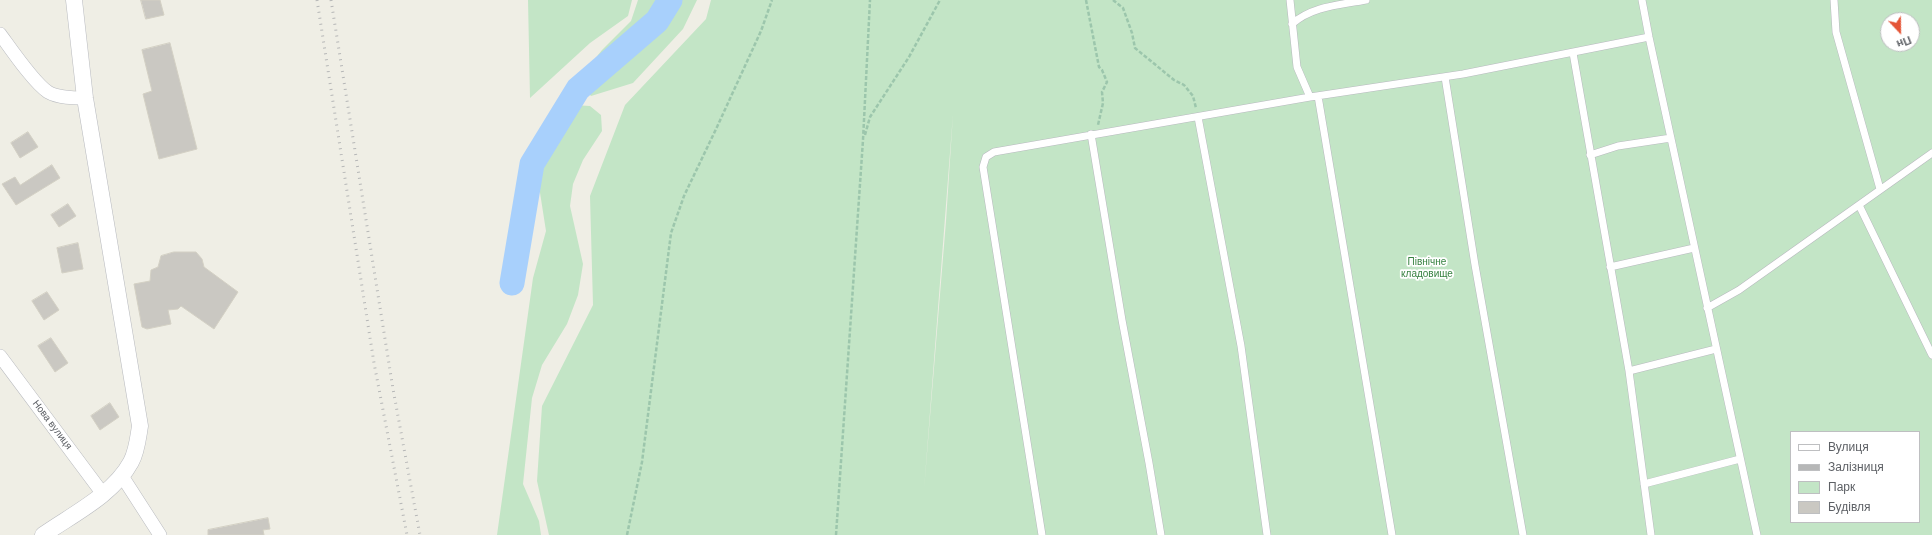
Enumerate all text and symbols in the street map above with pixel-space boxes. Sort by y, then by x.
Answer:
north arrow [1880,12,1920,52]
text: Пн [1895,33,1913,51]
park label: Північне кладовище [1401,256,1453,280]
street label: Нова вулиця [30,398,74,452]
legend [1790,431,1920,523]
text: Вулиця [1828,439,1869,455]
text: Залізниця [1828,459,1884,475]
text: Парк [1828,479,1855,495]
text: Будівля [1828,499,1870,515]

